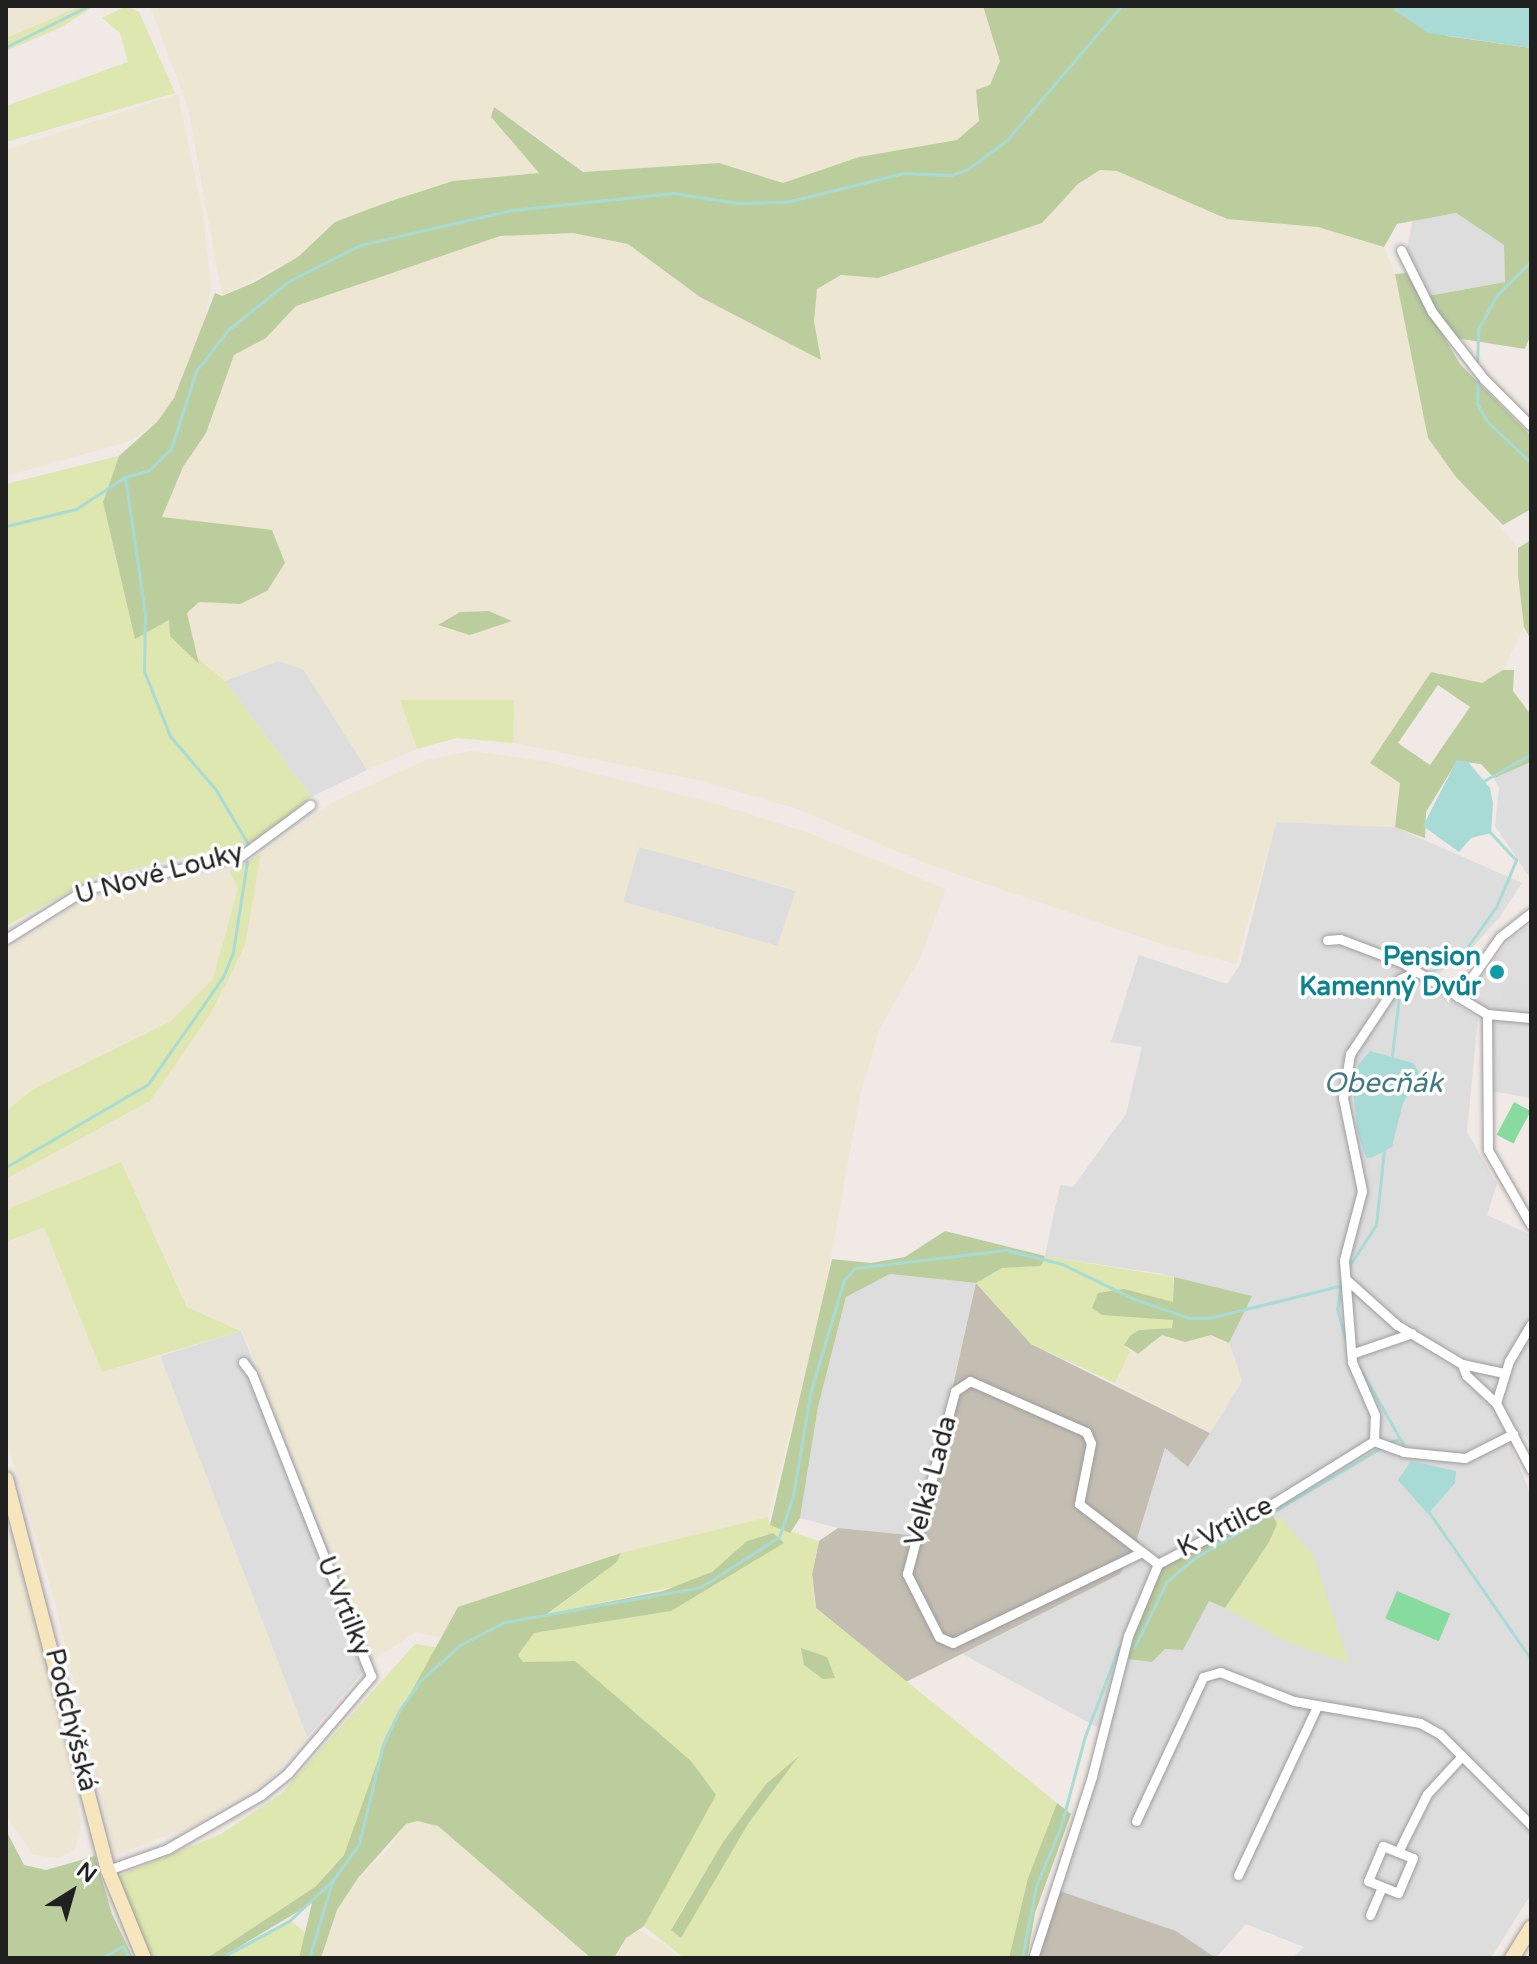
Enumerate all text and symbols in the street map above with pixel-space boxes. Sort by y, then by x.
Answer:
street label: U Nové Louky [72,837,246,911]
place label: Pension Kamenný Dvůr [1299,941,1481,1002]
marker: Pension Kamenný Dvůr [1488,963,1506,981]
water label: Obecňák [1324,1066,1442,1100]
street label: Velká Lada [899,1412,963,1550]
street label: K Vrtilce [1172,1490,1278,1564]
street label: U Vrtilky [310,1552,378,1660]
street label: Podchýšská [38,1645,104,1795]
north arrow [32,1852,112,1932]
text: N [72,1857,101,1889]

